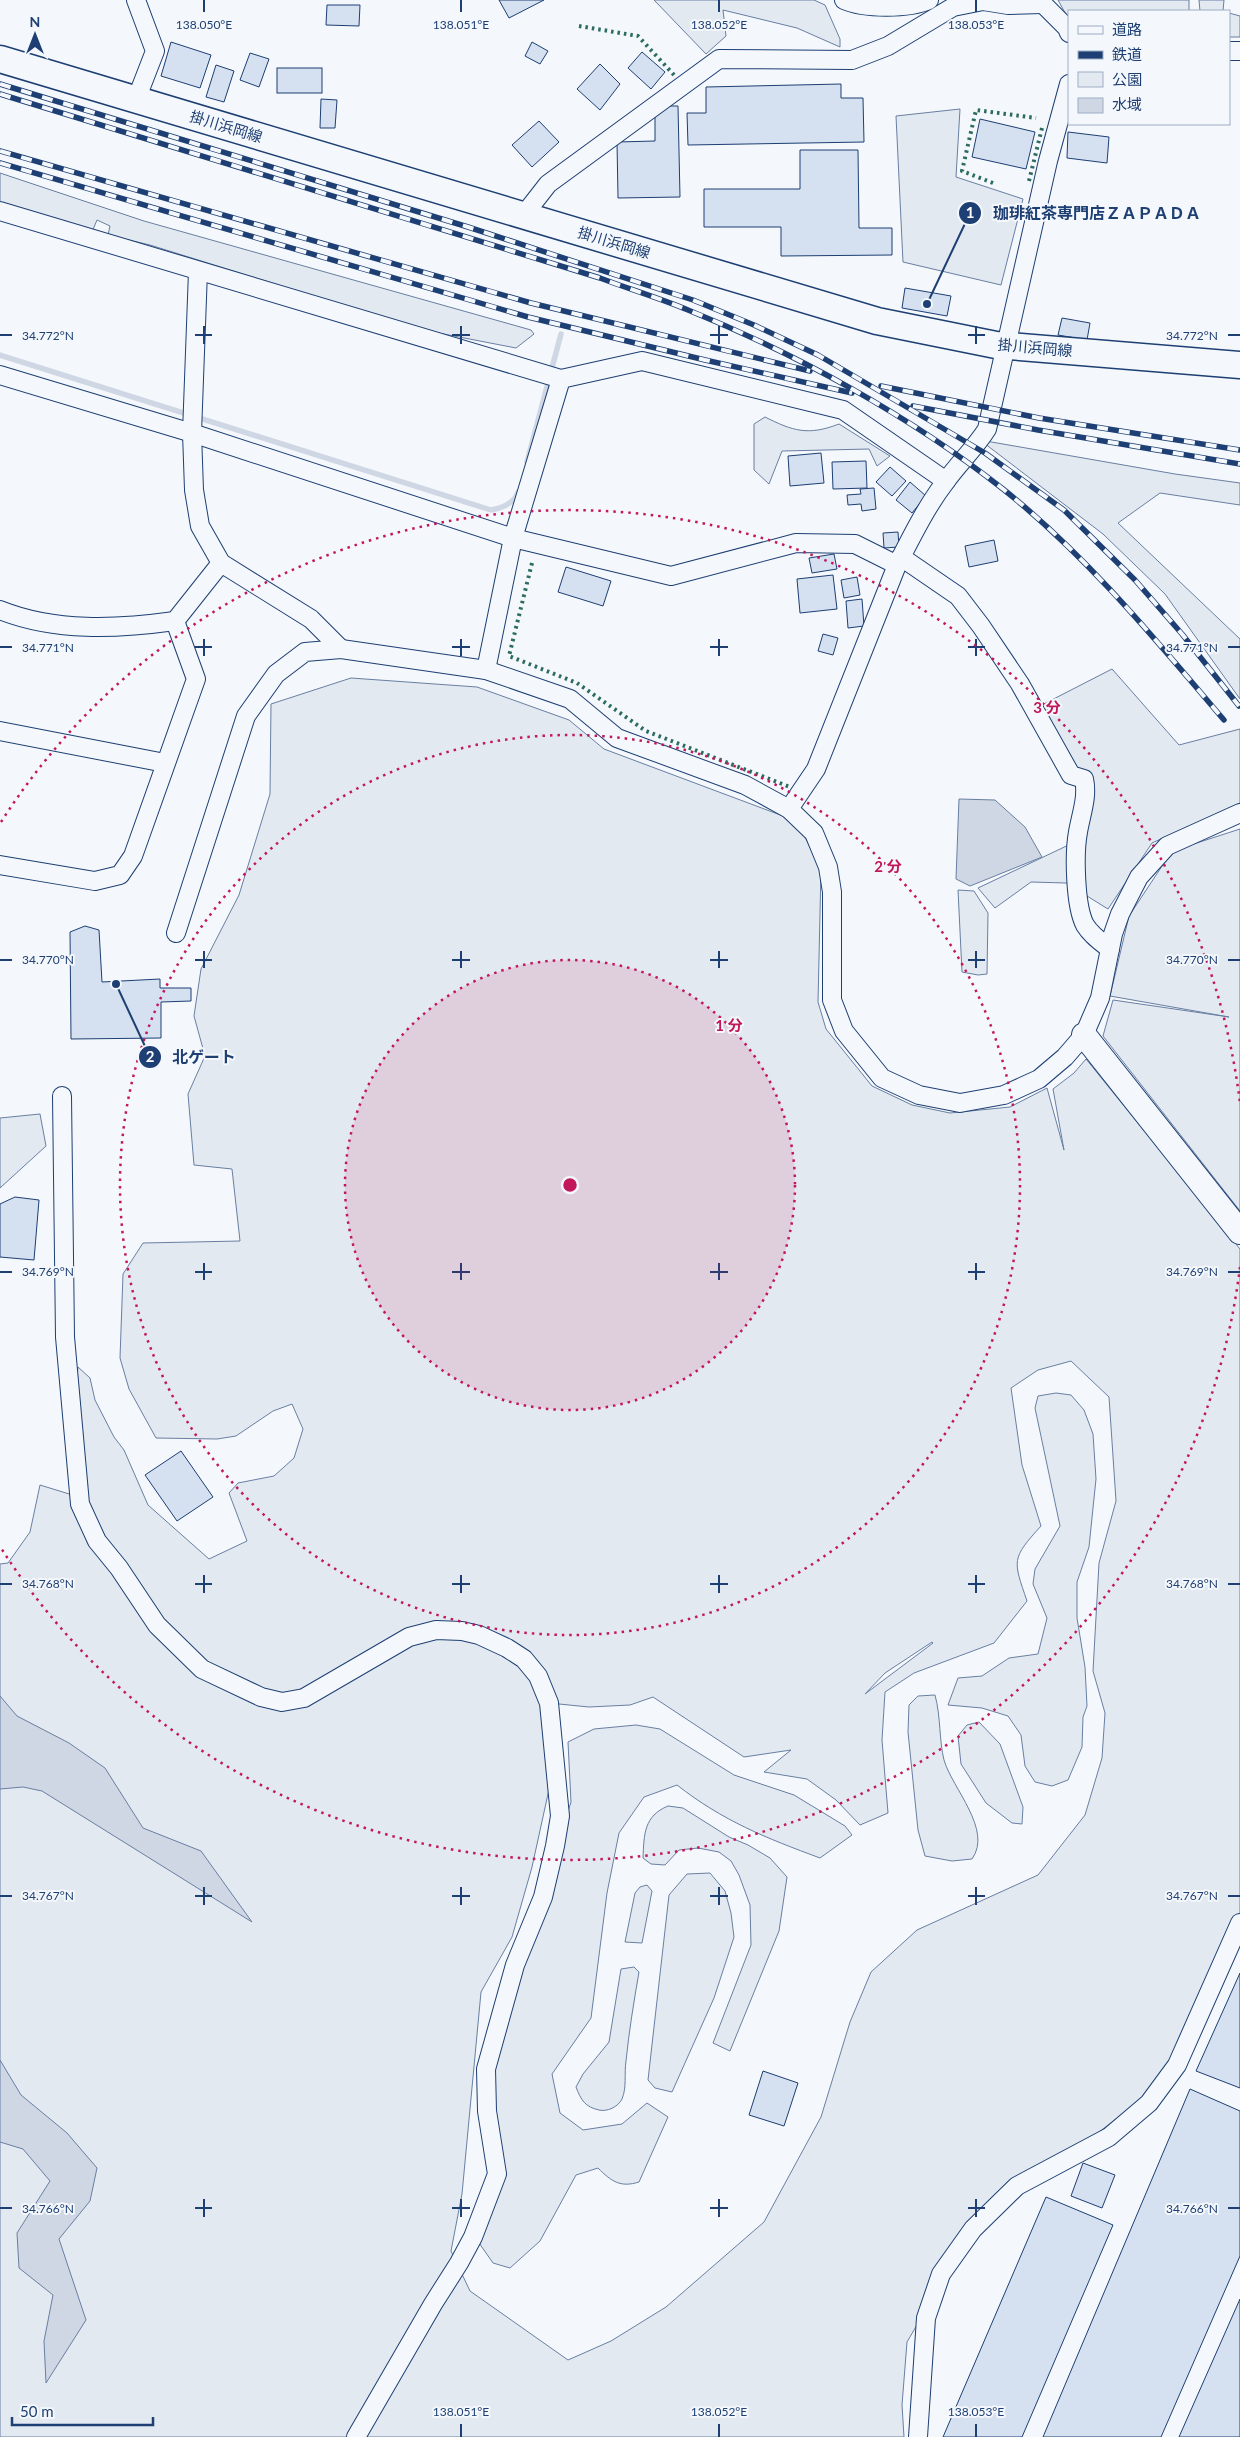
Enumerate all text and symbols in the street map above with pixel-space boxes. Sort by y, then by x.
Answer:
north arrow [10,10,60,60]
legend [1068,10,1230,125]
text: N [30,13,40,30]
text: 138.050°E [176,17,232,32]
text: 138.051°E [433,17,489,32]
text: 138.052°E [691,17,747,32]
text: 138.053°E [948,17,1004,32]
text: 道路 [1112,20,1142,38]
text: 鉄道 [1112,45,1142,63]
text: 公園 [1112,70,1142,88]
text: 水域 [1112,95,1142,113]
street label: 掛川浜岡線 [188,106,265,146]
callout: 珈琲紅茶専門店ＺＡＰＡＤＡ [958,198,1211,229]
text: 1 [966,203,974,221]
text: 珈琲紅茶専門店ＺＡＰＡＤＡ [993,203,1201,222]
street label: 掛川浜岡線 [576,222,653,262]
text: 34.772°N [22,328,74,343]
text: 34.772°N [1166,328,1218,343]
street label: 掛川浜岡線 [997,335,1073,359]
text: 34.771°N [22,640,74,655]
text: 34.771°N [1166,640,1218,655]
text: 3 分 [1033,698,1061,716]
text: 2 分 [874,857,902,875]
text: 34.770°N [22,952,74,967]
text: 34.770°N [1166,952,1218,967]
text: 1 分 [715,1016,743,1034]
callout: 北ゲート [137,1042,246,1073]
text: 2 [146,1047,155,1065]
text: 北ゲート [172,1047,236,1066]
centre of rings [561,1176,579,1194]
text: 34.769°N [22,1264,74,1279]
text: 34.769°N [1166,1264,1218,1279]
text: 34.768°N [22,1576,74,1591]
text: 34.768°N [1166,1576,1218,1591]
text: 34.767°N [22,1888,74,1903]
text: 34.767°N [1166,1888,1218,1903]
text: 34.766°N [22,2201,74,2216]
text: 34.766°N [1166,2201,1218,2216]
scale bar [12,2394,154,2426]
text: 50 m [20,2402,54,2420]
text: 138.051°E [433,2404,489,2419]
text: 138.052°E [691,2404,747,2419]
text: 138.053°E [948,2404,1004,2419]

